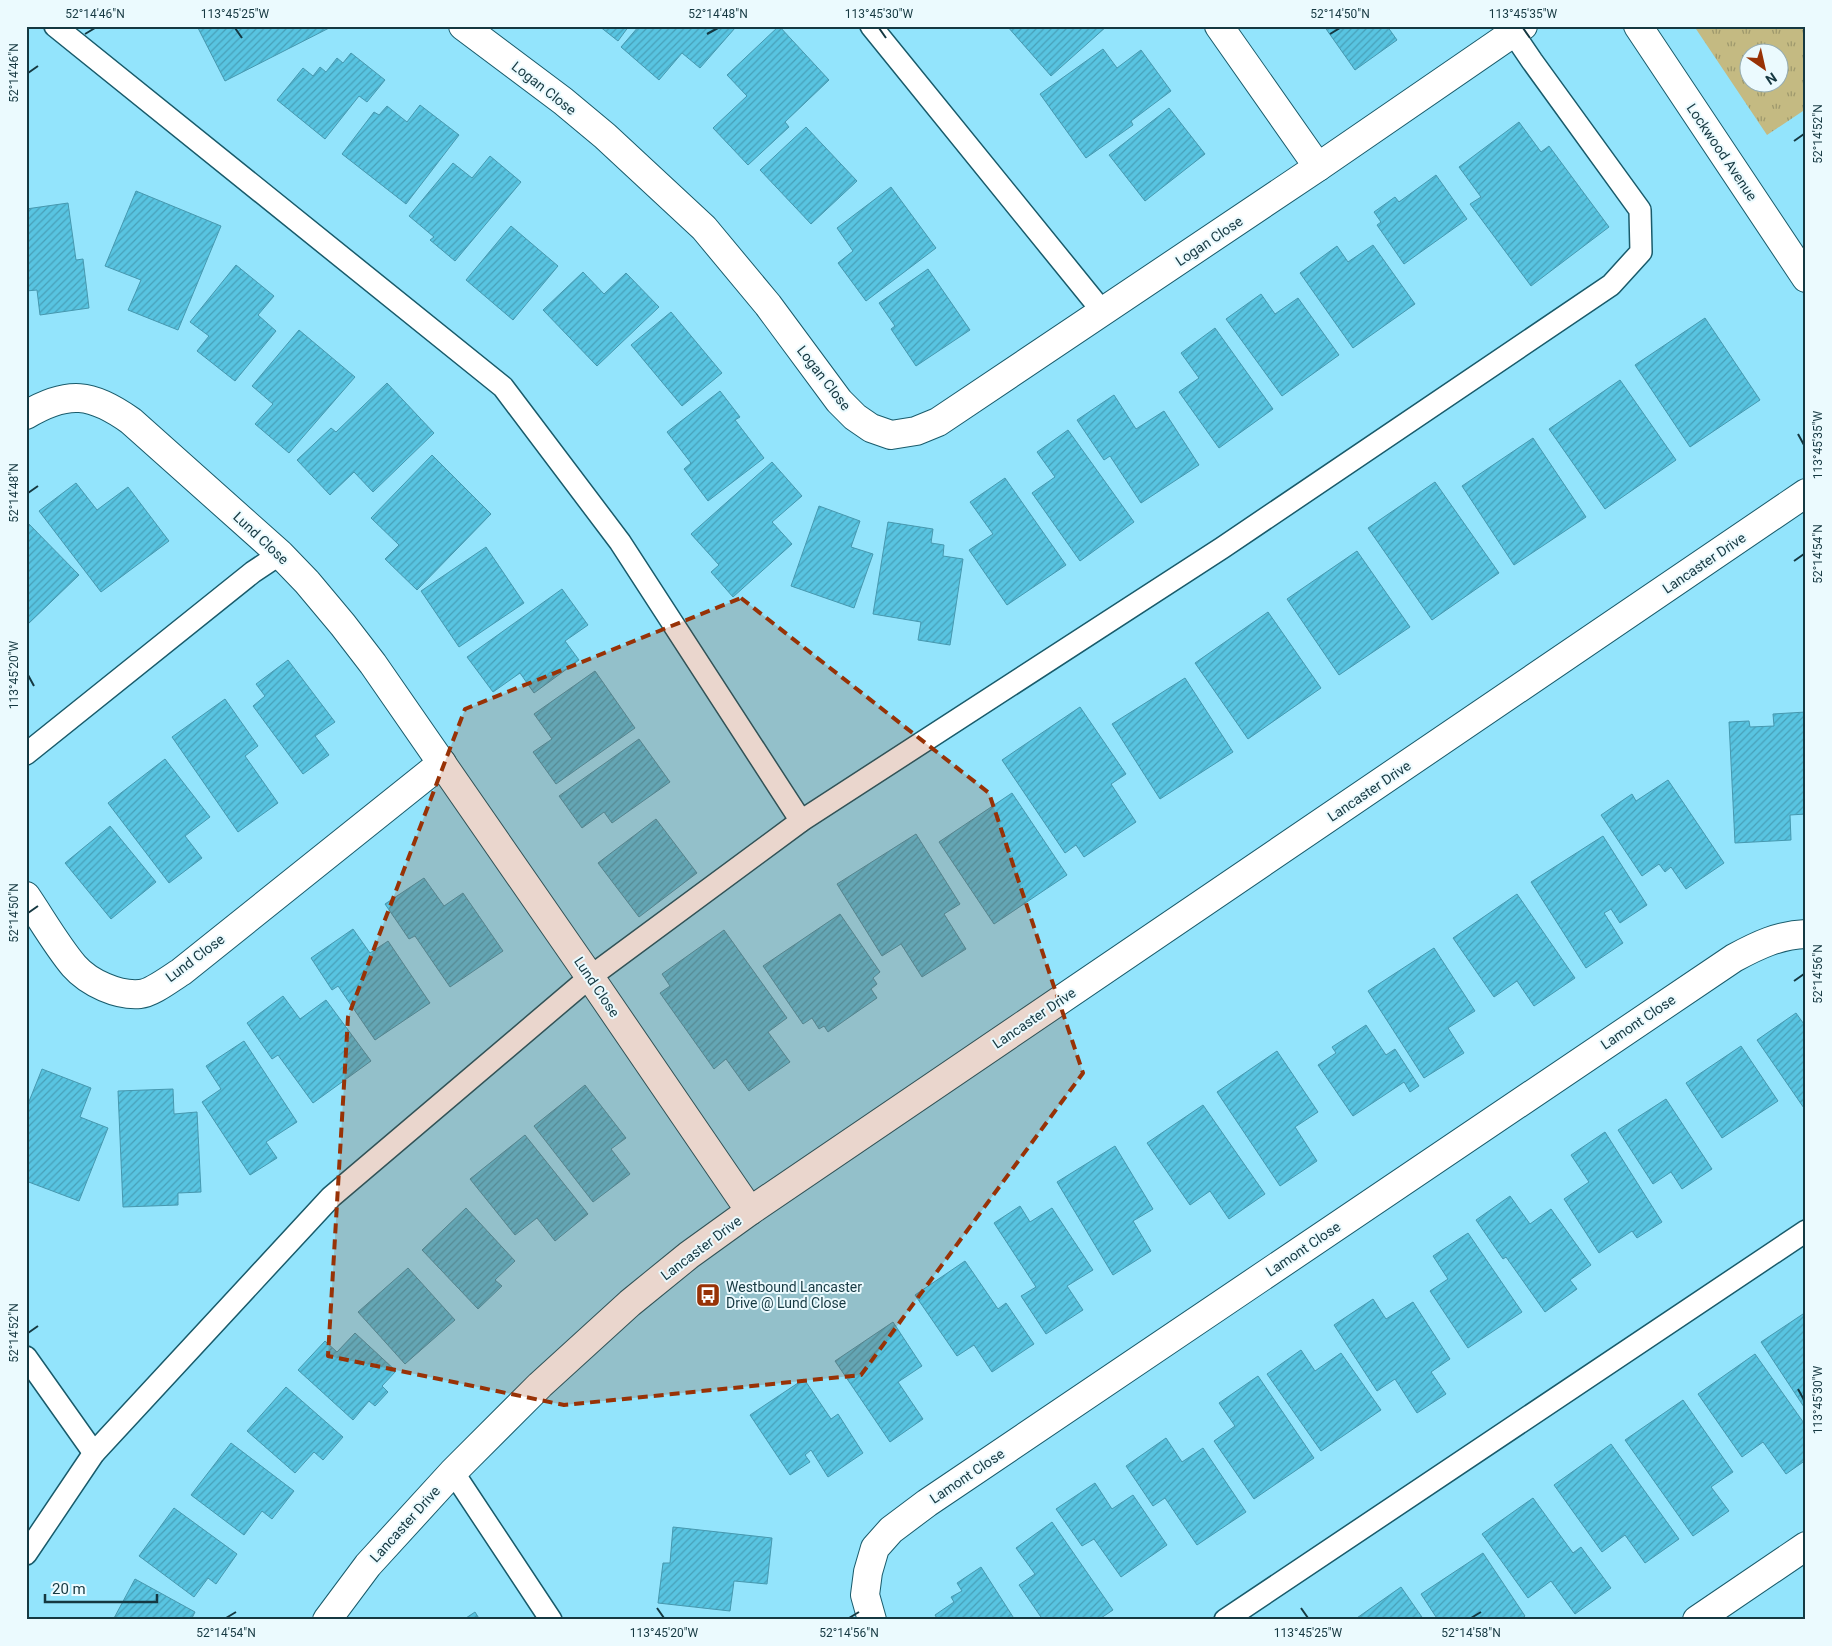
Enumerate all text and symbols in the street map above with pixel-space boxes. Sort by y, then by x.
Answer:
text: 52°14'46"N [65,7,125,21]
text: 113°45'25"W [201,7,269,21]
text: 52°14'48"N [688,7,748,21]
text: 113°45'30"W [845,7,913,21]
text: 52°14'50"N [1310,7,1370,21]
text: 113°45'35"W [1489,7,1557,21]
north arrow [1740,42,1790,92]
text: 52°14'46"N [7,43,21,103]
street label: Logan Close [509,58,579,118]
text: N [1763,69,1780,88]
street label: Lockwood Avenue [1684,100,1760,204]
text: 52°14'52"N [1811,104,1825,164]
street label: Logan Close [1172,213,1246,269]
street label: Logan Close [794,343,854,413]
text: 113°45'35"W [1811,411,1825,479]
text: 52°14'48"N [7,463,21,523]
street label: Lund Close [230,509,292,567]
text: 52°14'54"N [1811,524,1825,584]
street label: Lancaster Drive [1659,529,1749,597]
text: 113°45'20"W [7,641,21,709]
street label: Lancaster Drive [1324,757,1414,825]
text: 52°14'50"N [7,883,21,943]
street label: Lund Close [163,931,227,985]
text: 52°14'56"N [1811,944,1825,1004]
street label: Lund Close [571,954,623,1020]
street label: Lancaster Drive [989,984,1079,1052]
street label: Lamont Close [1598,991,1678,1053]
street label: Lancaster Drive [658,1213,744,1283]
street label: Lamont Close [1263,1218,1343,1280]
place label: Westbound Lancaster Drive @ Lund Close [726,1279,862,1311]
bus stop icon: Westbound Lancaster Drive @ Lund Close [695,1282,721,1308]
text: 52°14'52"N [7,1303,21,1363]
text: 113°45'30"W [1811,1366,1825,1434]
street label: Lamont Close [927,1445,1007,1507]
street label: Lancaster Drive [367,1483,443,1565]
scale bar [45,1571,158,1603]
text: 20 m [52,1580,86,1598]
text: 52°14'54"N [196,1626,256,1640]
text: 113°45'20"W [630,1626,698,1640]
text: 52°14'56"N [819,1626,879,1640]
text: 113°45'25"W [1274,1626,1342,1640]
text: 52°14'58"N [1441,1626,1501,1640]

